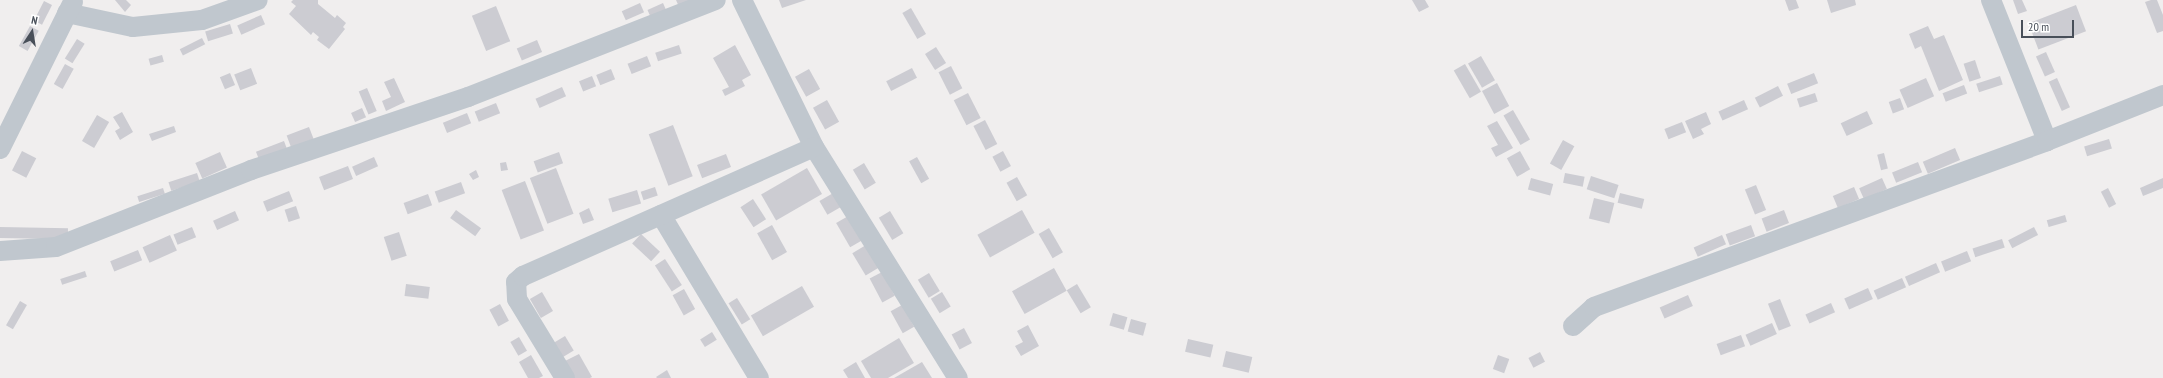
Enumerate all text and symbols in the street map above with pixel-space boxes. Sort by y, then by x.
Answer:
north arrow [12,12,52,52]
scale bar [2023,12,2076,38]
text: N [30,13,39,28]
text: 20 m [2028,19,2049,34]

